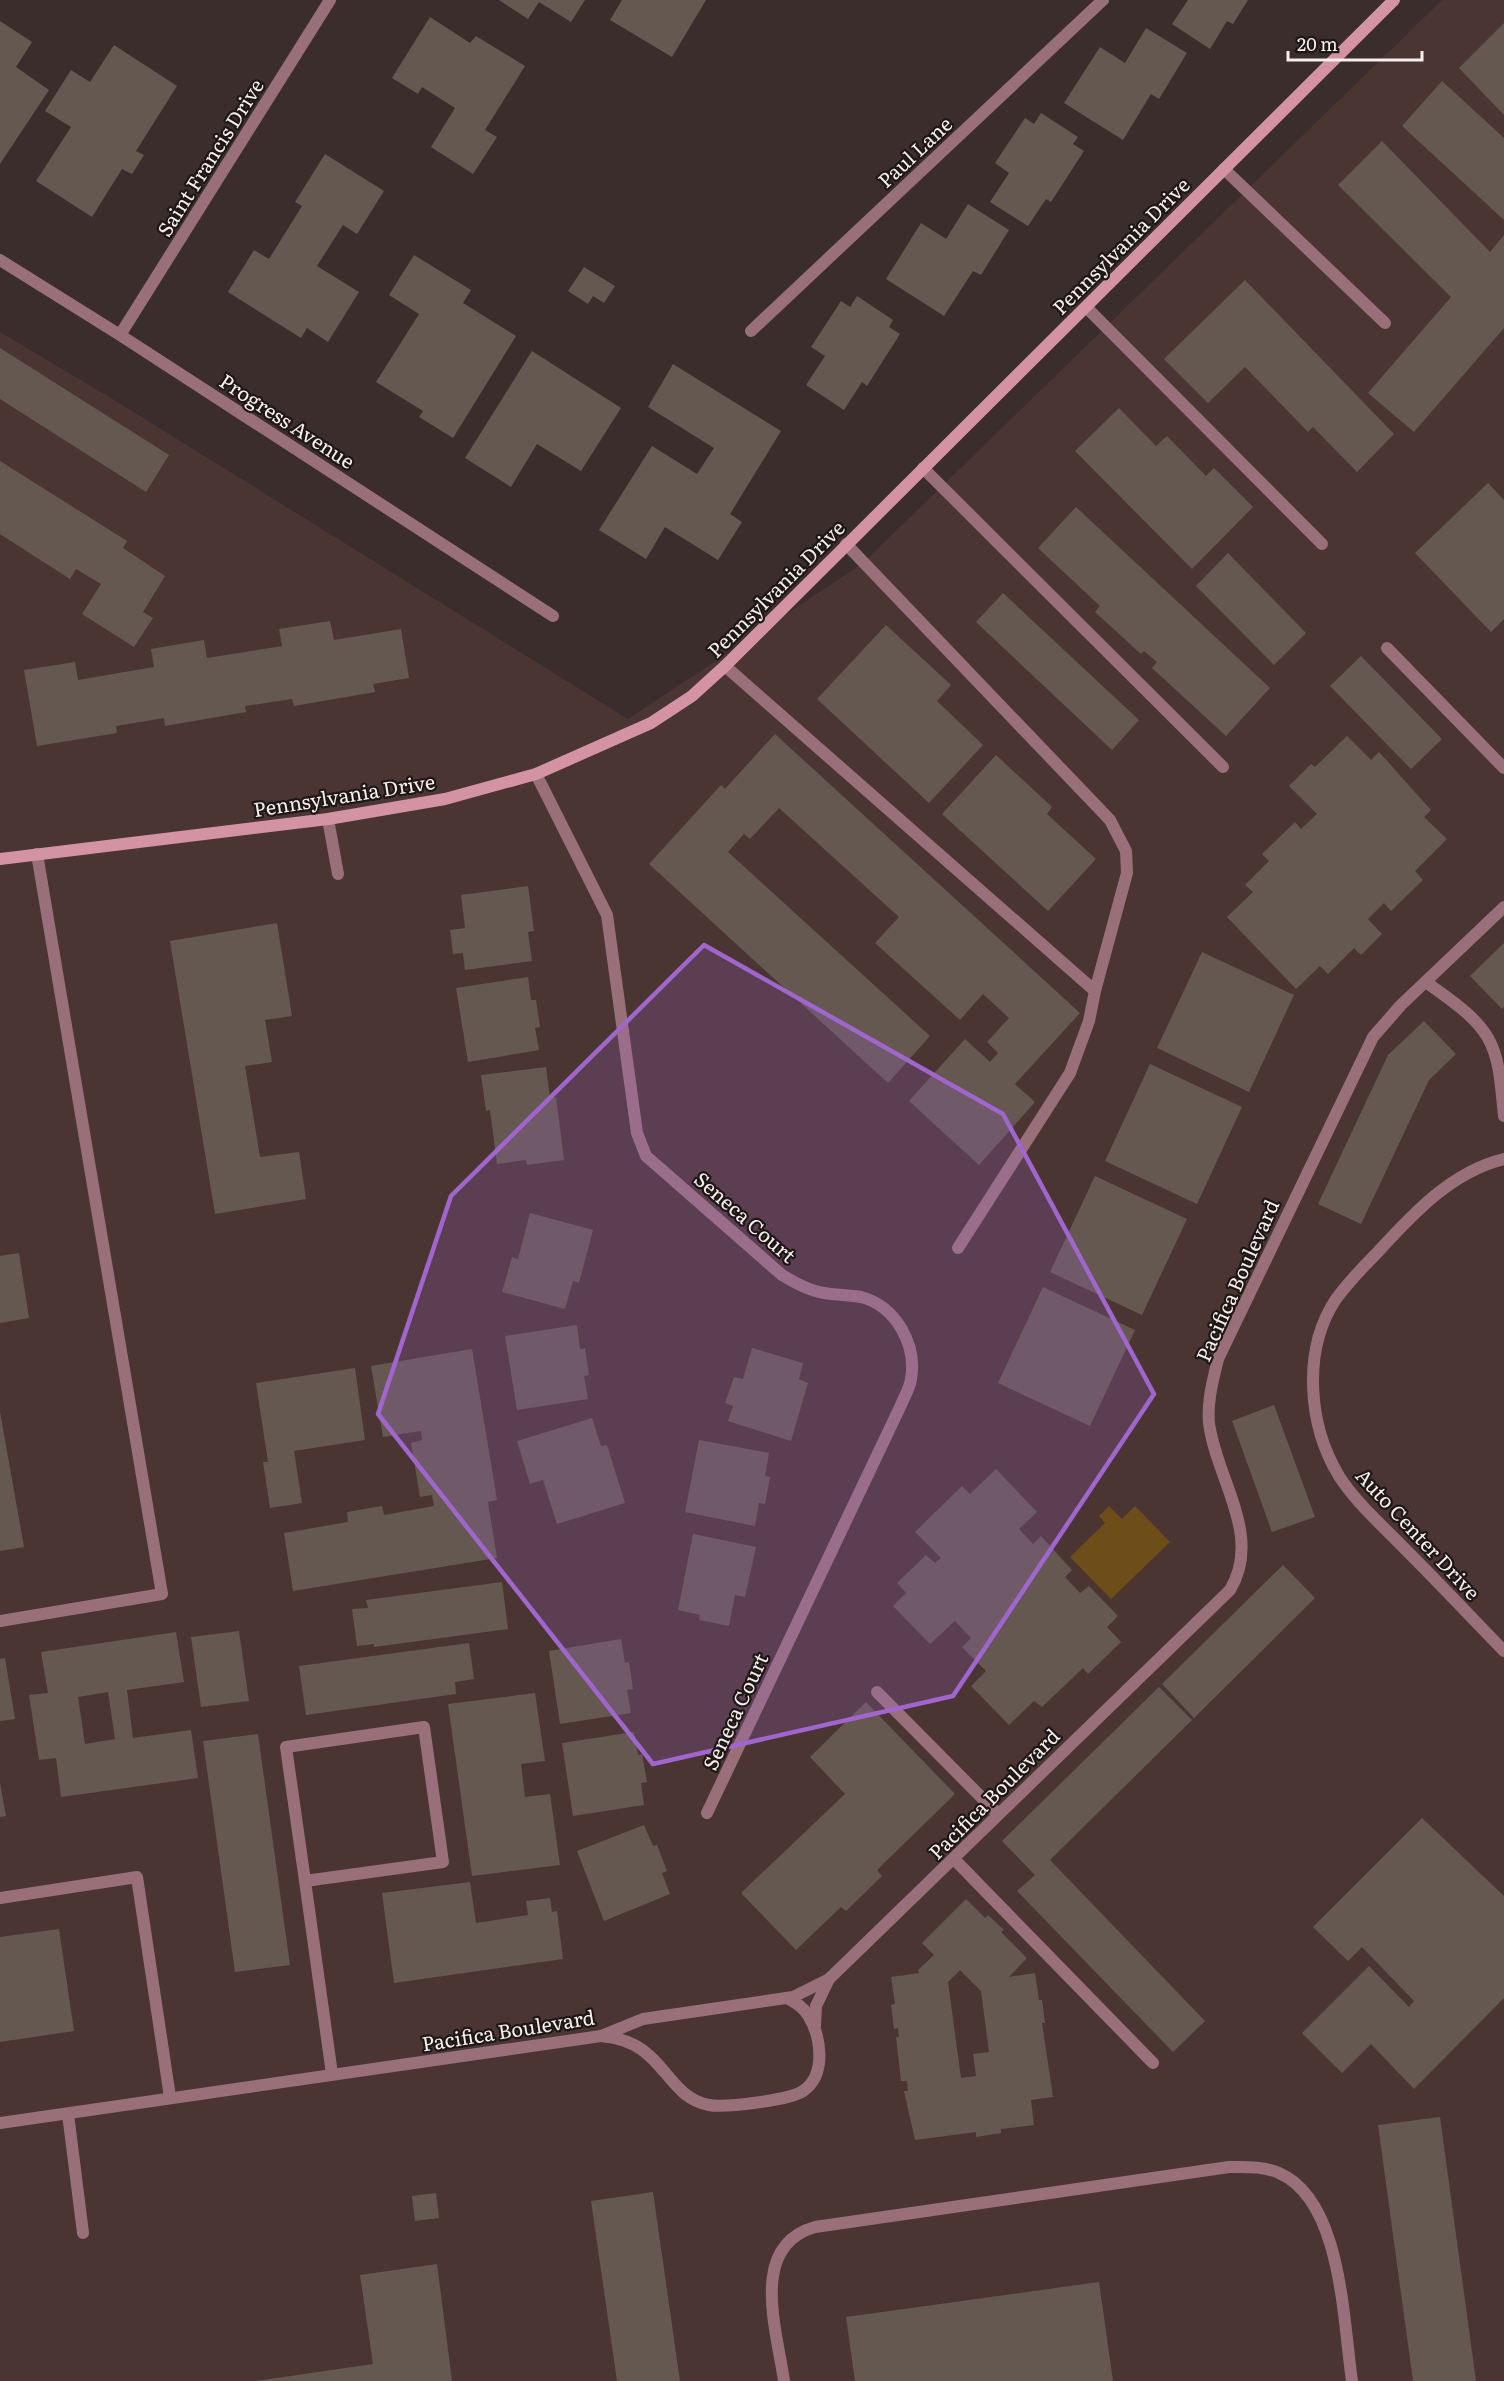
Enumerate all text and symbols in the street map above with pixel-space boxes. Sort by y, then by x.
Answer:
scale bar [1288,24,1422,62]
text: 20 m [1297,30,1338,57]
street label: Saint Francis Drive [148,72,270,242]
street label: Paul Lane [870,108,958,194]
street label: Pennsylvania Drive [1045,170,1195,320]
street label: Progress Avenue [214,365,362,475]
street label: Pennsylvania Drive [700,513,850,663]
street label: Pennsylvania Drive [251,765,437,823]
street label: Seneca Court [689,1163,803,1269]
street label: Pacifica Boulevard [1187,1194,1285,1366]
street label: Auto Center Drive [1350,1460,1488,1606]
street label: Seneca Court [694,1647,774,1775]
street label: Pacifica Boulevard [921,1721,1065,1865]
street label: Pacifica Boulevard [419,2001,597,2057]

